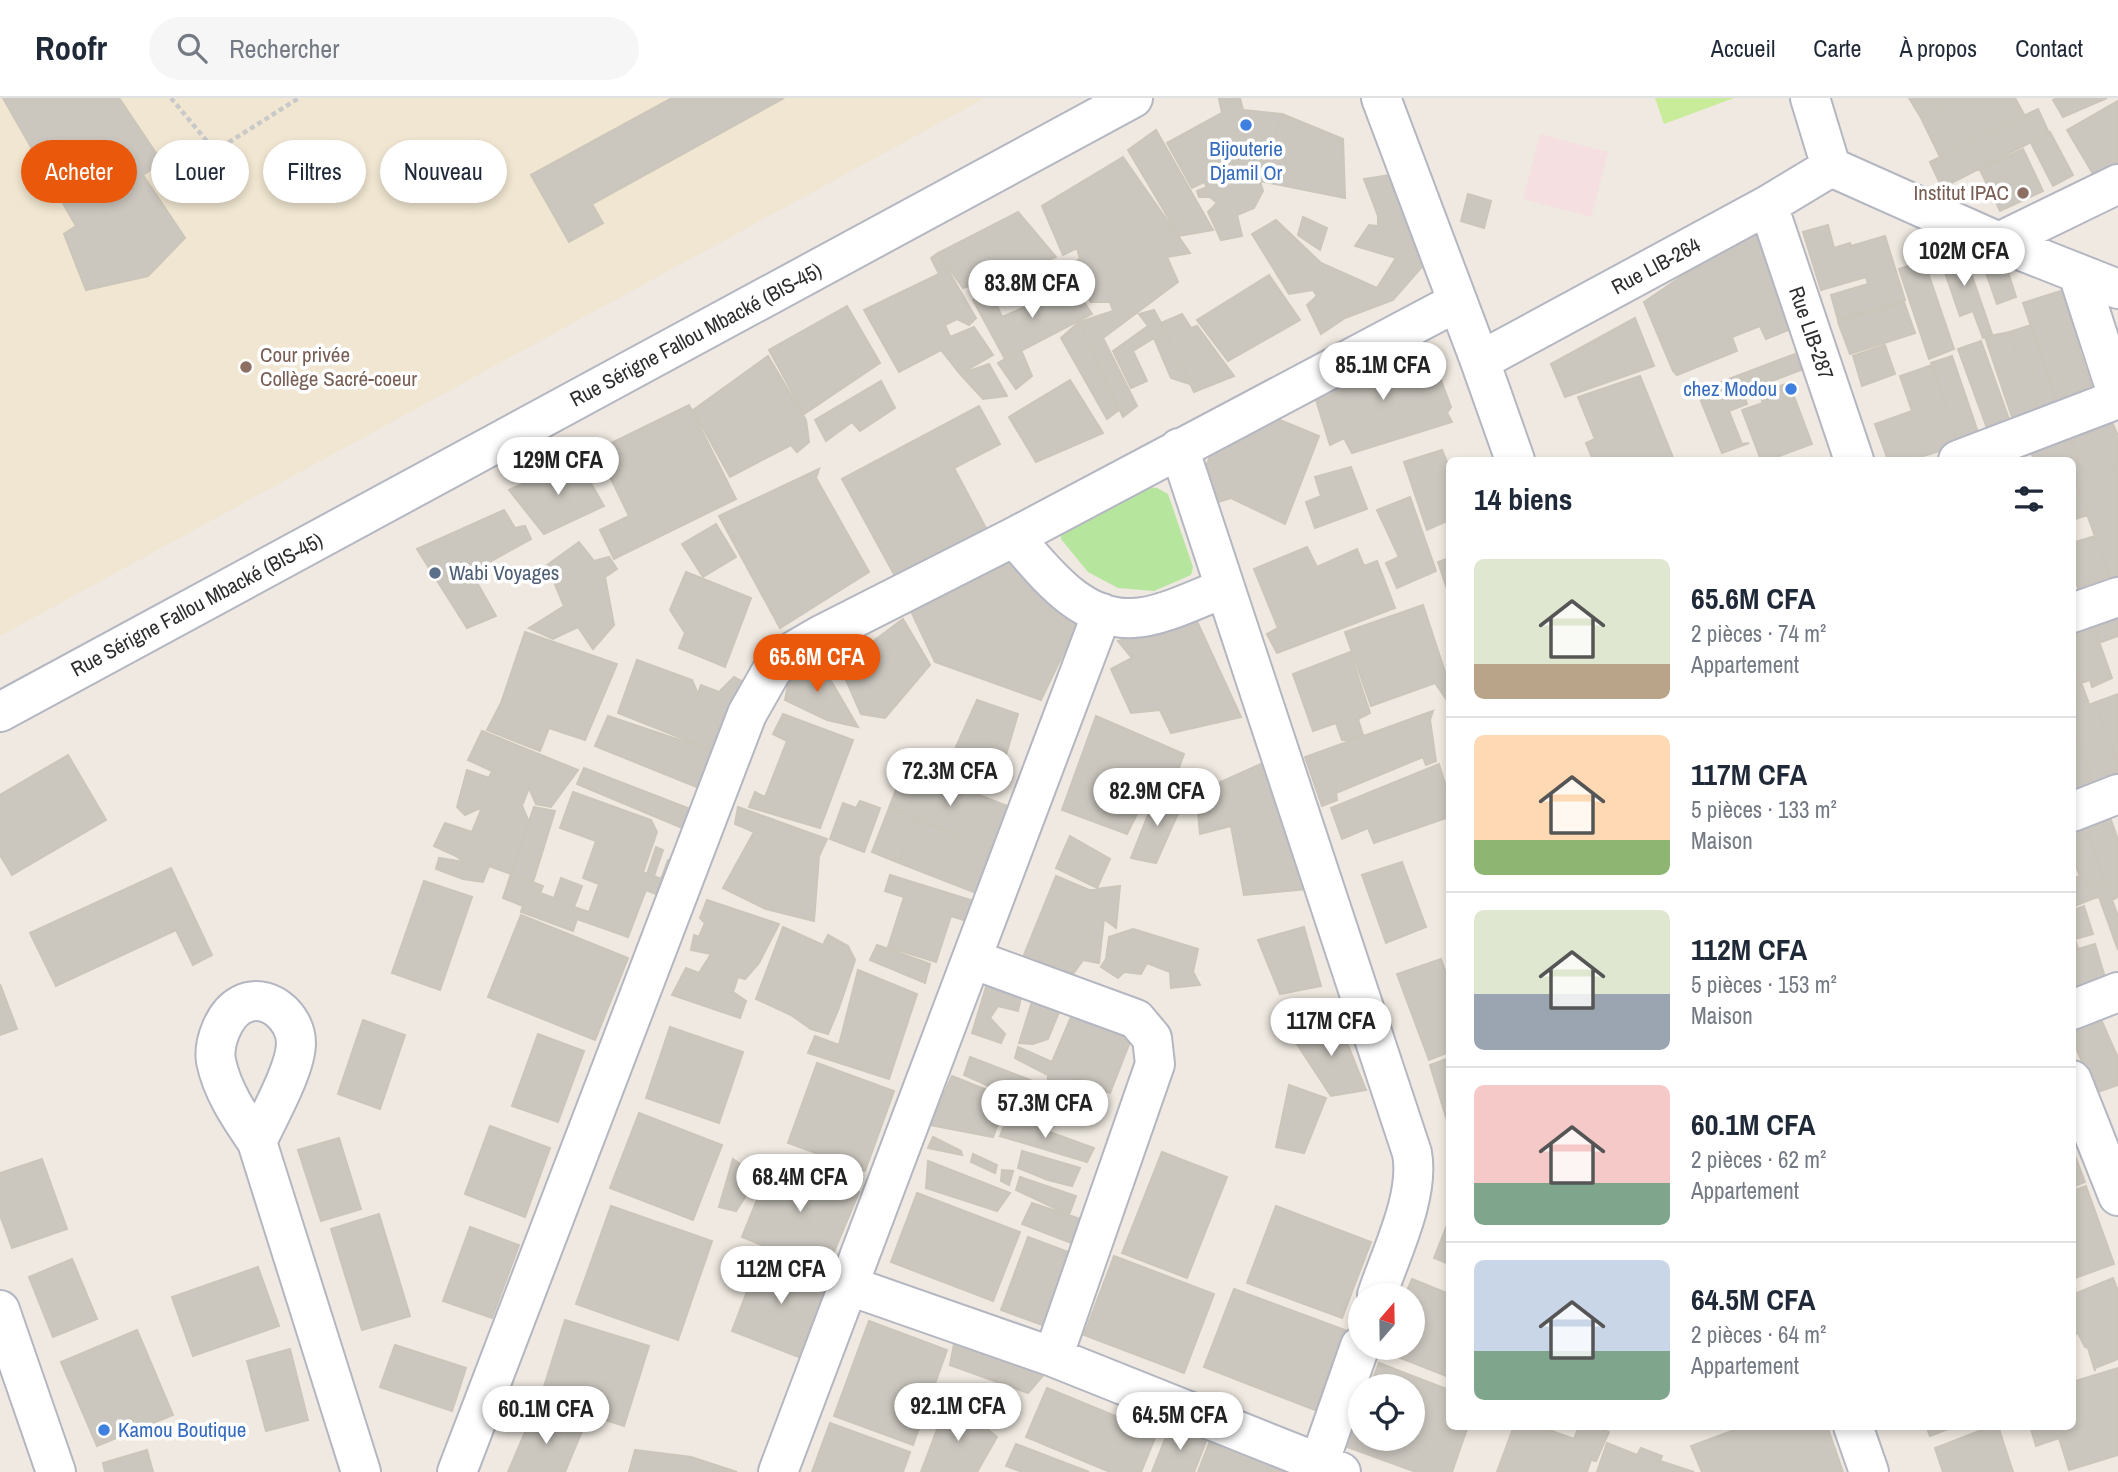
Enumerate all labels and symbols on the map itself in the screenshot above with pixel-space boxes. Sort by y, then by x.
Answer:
marker: Bijouterie Djamil Or [1238,117,1254,133]
place label: Bijouterie Djamil Or [1209,134,1283,187]
place label: Institut IPAC [1914,178,2009,207]
marker: Institut IPAC [2015,185,2031,201]
pin: 102M CFA [1892,228,2036,288]
street label: Rue LIB-264 [1606,230,1706,301]
street label: Rue Sérigne Fallou Mbacké (BIS-45) [565,256,827,413]
pin: 83.8M CFA [952,260,1112,320]
street label: Rue LIB-287 [1782,282,1841,383]
place label: Cour privée Collège Sacré-coeur [260,340,417,393]
pin: 85.1M CFA [1303,342,1463,402]
marker: Cour privée Collège Sacré-coeur [238,359,254,375]
place label: chez Modou [1683,374,1777,403]
marker: chez Modou [1783,381,1799,397]
pin: 129M CFA [486,438,630,497]
street label: Rue Sérigne Fallou Mbacké (BIS-45) [66,526,328,683]
place label: Wabi Voyages [449,558,559,587]
marker: Wabi Voyages [427,565,443,581]
pin: 65.6M CFA [737,634,897,694]
pin: 72.3M CFA [870,748,1030,808]
pin: 82.9M CFA [1077,768,1237,828]
pin: 117M CFA [1259,998,1403,1058]
pin: 57.3M CFA [965,1080,1125,1140]
pin: 68.4M CFA [720,1154,880,1214]
pin: 112M CFA [709,1246,853,1306]
north arrow [1348,1283,1424,1360]
pin: 92.1M CFA [878,1384,1038,1443]
pin: 60.1M CFA [466,1386,626,1446]
pin: 64.5M CFA [1100,1392,1260,1452]
place label: Kamou Boutique [118,1415,246,1444]
marker: Kamou Boutique [96,1422,112,1438]

